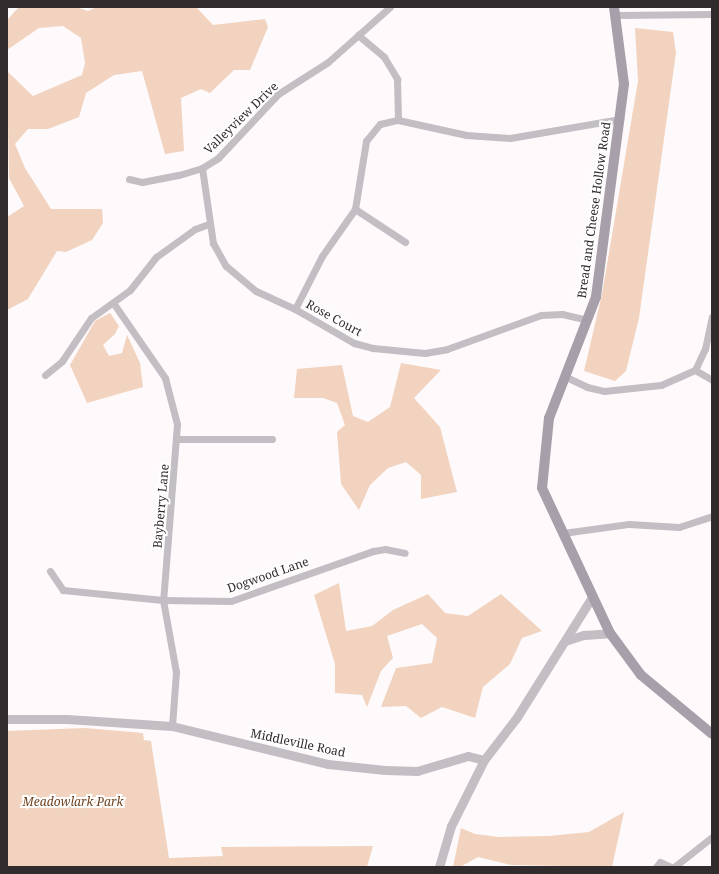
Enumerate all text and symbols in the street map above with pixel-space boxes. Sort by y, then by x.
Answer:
street label: Valleyview Drive [201,79,281,157]
street label: Bread and Cheese Hollow Road [574,121,614,299]
street label: Rose Court [304,297,364,339]
street label: Bayberry Lane [150,463,172,549]
street label: Dogwood Lane [225,554,311,596]
street label: Middleville Road [249,726,347,760]
park label: Meadowlark Park [23,795,123,809]

